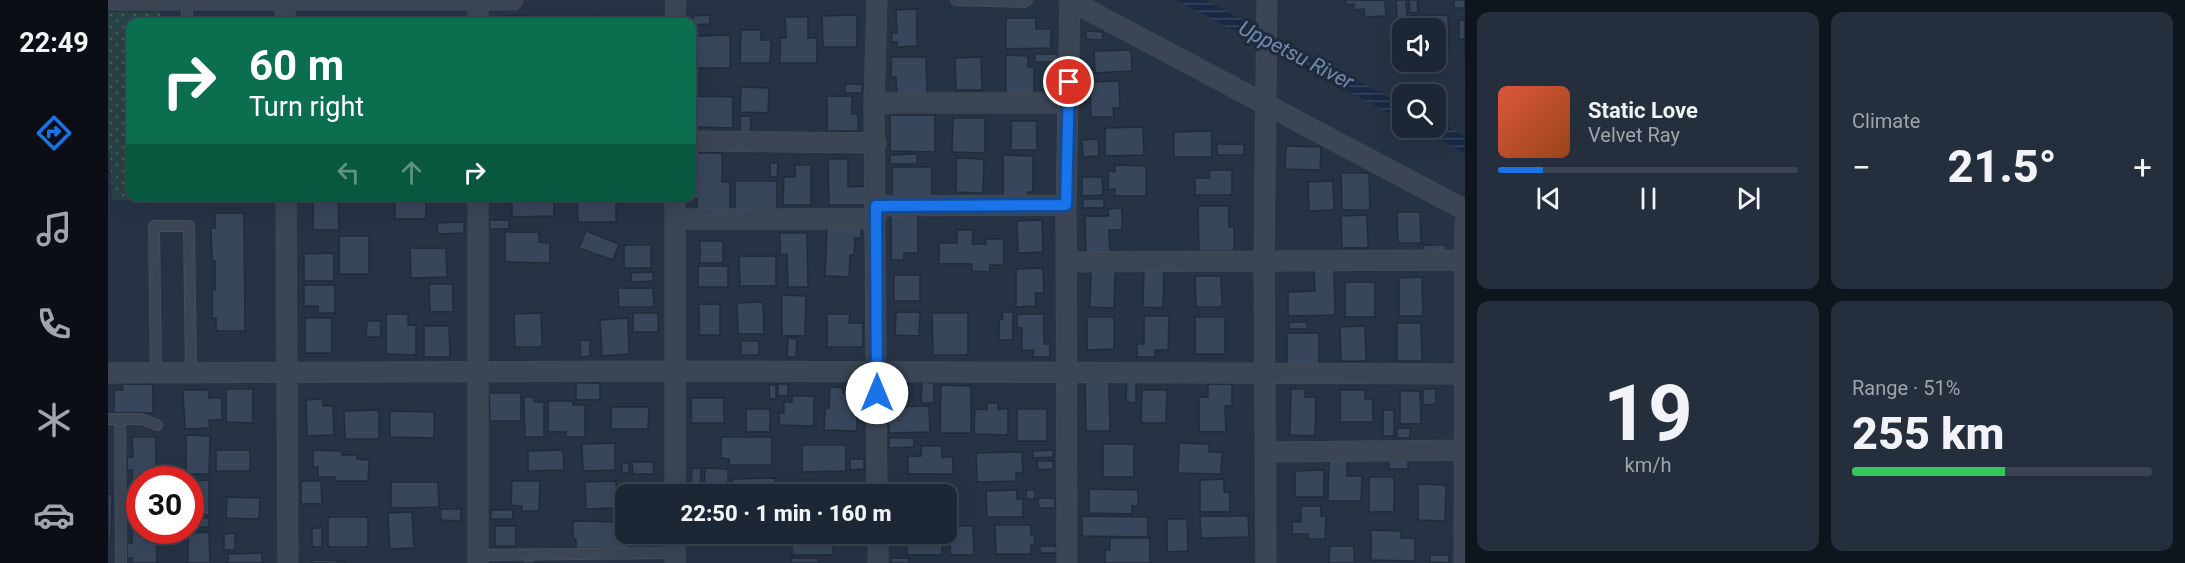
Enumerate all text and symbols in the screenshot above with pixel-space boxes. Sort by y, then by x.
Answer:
water label: Uppetsu River [1235,16,1358,95]
map controls [1392,18,1446,138]
button: sound [1392,18,1446,72]
text: 22:49 [19,27,89,59]
text: 60 m [249,41,344,90]
icon: right [150,42,228,120]
pin [1043,56,1094,107]
icon: arrive [1052,65,1085,98]
button: search [1392,84,1446,138]
text: Turn right [249,91,364,123]
text: Static Love [1588,98,1698,123]
text: Climate [1852,109,1920,133]
icon: directions [33,112,75,154]
text: Velvet Ray [1588,123,1680,147]
text: 21.5° [1948,140,2057,193]
text: − [1852,148,1871,187]
text: + [2133,148,2152,187]
icon: left [332,156,365,189]
icon: ahead [395,156,428,189]
icon: right [458,156,491,189]
icon: previous [1532,182,1565,215]
icon: pause [1632,182,1665,215]
icon: next [1732,182,1765,215]
icon: music [33,208,75,250]
icon: phone [33,303,75,345]
position arrow [845,361,909,425]
text: 19 [1603,368,1693,459]
text: Range · 51% [1852,376,1960,400]
icon: climate [33,399,75,441]
text: 255 km [1852,407,2004,460]
text: km/h [1625,453,1671,477]
speed limit sign: 30 [126,466,204,544]
icon: car [33,494,75,536]
text: 22:50 · 1 min · 160 m [681,501,891,526]

